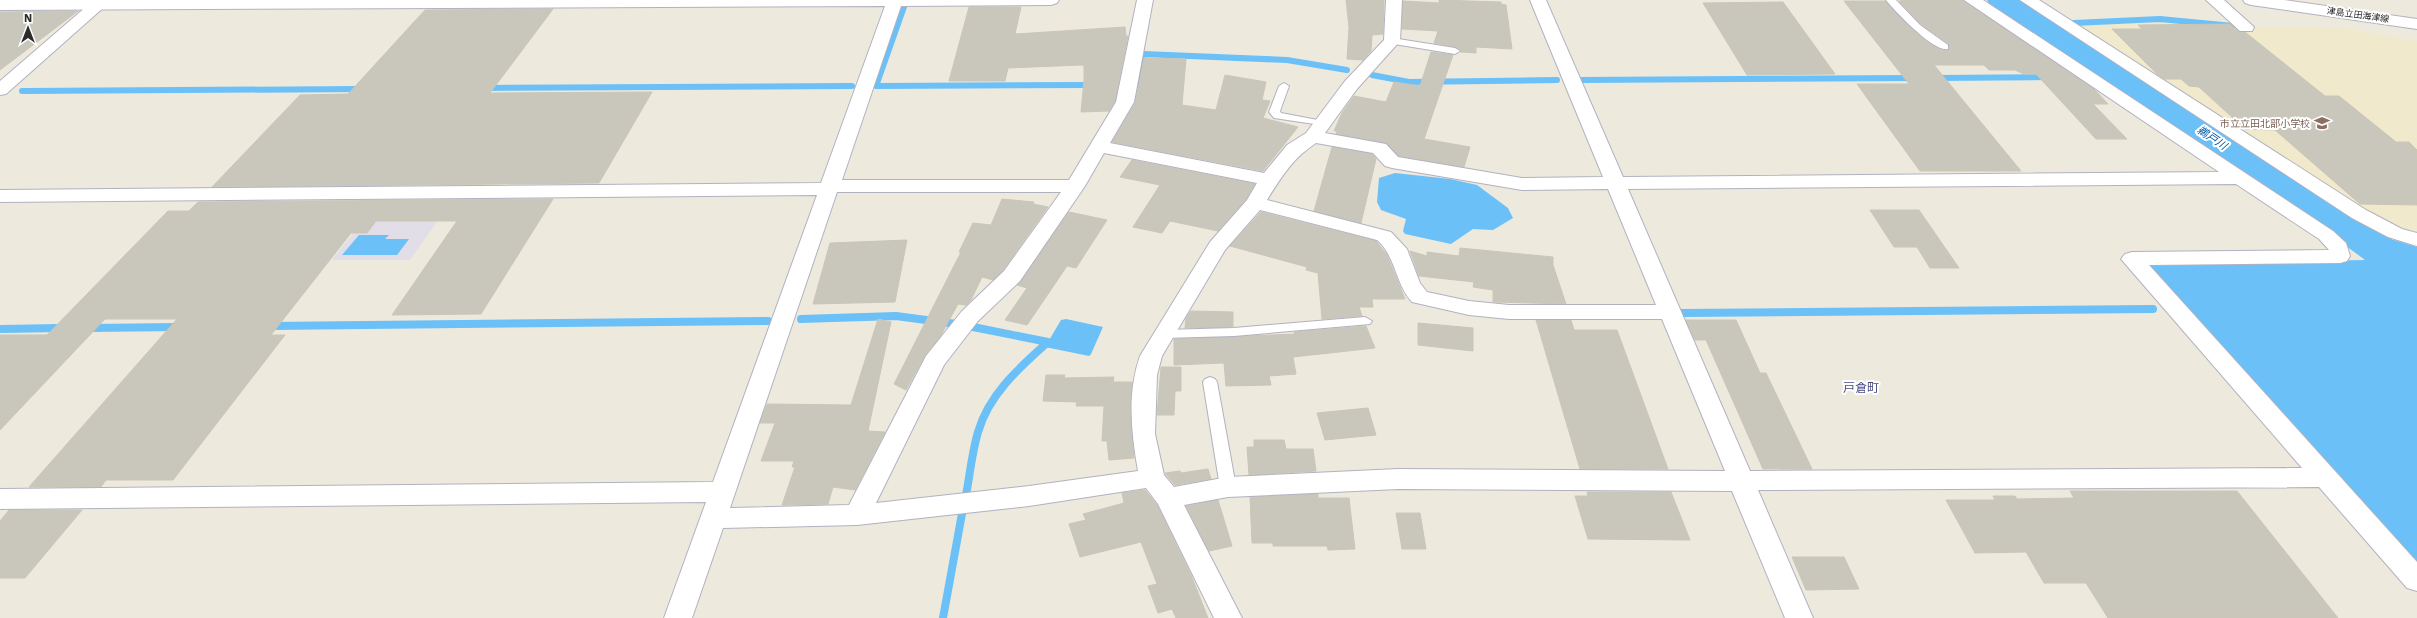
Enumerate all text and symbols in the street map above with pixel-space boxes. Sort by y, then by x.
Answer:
street label: 津島立田海津線 [2326,6,2391,24]
north arrow [8,8,48,48]
text: N [24,12,32,25]
school or university icon: 市立立田北部小学校 [2313,114,2331,132]
place label: 市立立田北部小学校 [2220,118,2310,129]
water label: 鵜戸川 [2195,123,2230,153]
district label: 戸倉町 [1843,381,1879,395]

